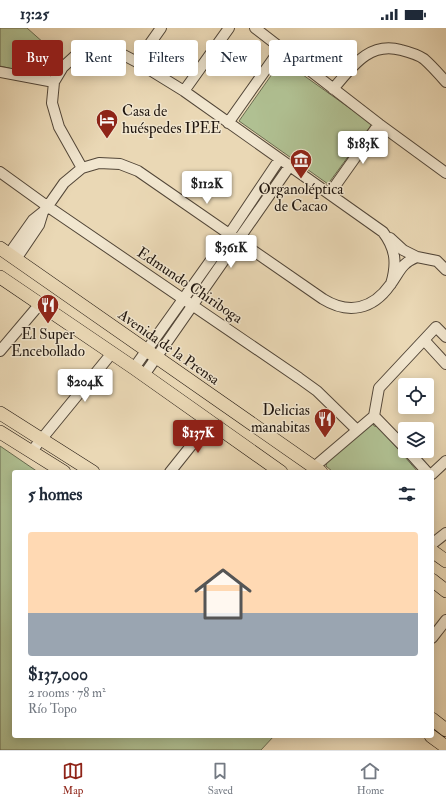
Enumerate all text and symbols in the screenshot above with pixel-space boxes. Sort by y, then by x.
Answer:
text: 13:25 [20,5,49,24]
chip: Buy [12,40,63,76]
chip: Rent [71,40,126,76]
chip: Filters [134,40,198,76]
chip: New [206,40,261,76]
chip: Apartment [269,40,357,76]
place label: Casa de huéspedes IPEE [122,102,221,139]
hotel icon: Casa de huéspedes IPEE [94,107,120,140]
pin: $183K [335,131,391,165]
text: $183K [347,136,379,152]
museum icon: Organoléptica de Cacao [288,147,314,180]
pin: $112K [179,171,235,205]
text: $112K [191,176,223,192]
place label: Organoléptica de Cacao [259,180,344,216]
pin: $361K [203,235,259,269]
text: $361K [215,240,247,256]
street label: Edmundo Chiriboga [133,243,247,328]
restaurant icon: El Super Encebollado [35,292,61,325]
street label: Avenida de la Prensa [113,305,224,390]
place label: El Super Encebollado [11,325,85,361]
pin: $204K [57,369,113,403]
text: $204K [67,374,103,390]
map controls [398,378,434,458]
button: locate [398,378,434,414]
place label: Delicias manabitas [251,401,310,437]
restaurant icon: Delicias manabitas [312,406,338,439]
pin: $137K [170,420,226,454]
button: layers [398,422,434,458]
text: $137K [182,425,214,441]
icon: filters [396,483,418,505]
text: 5 homes [28,484,82,505]
icon: home [187,558,259,630]
text: $137,000 [28,664,88,685]
text: 2 rooms · 78 m² [28,685,106,701]
text: Río Topo [28,701,77,717]
tab: Map [62,760,84,797]
tab: Saved [208,760,233,797]
tab: Home [357,760,384,797]

